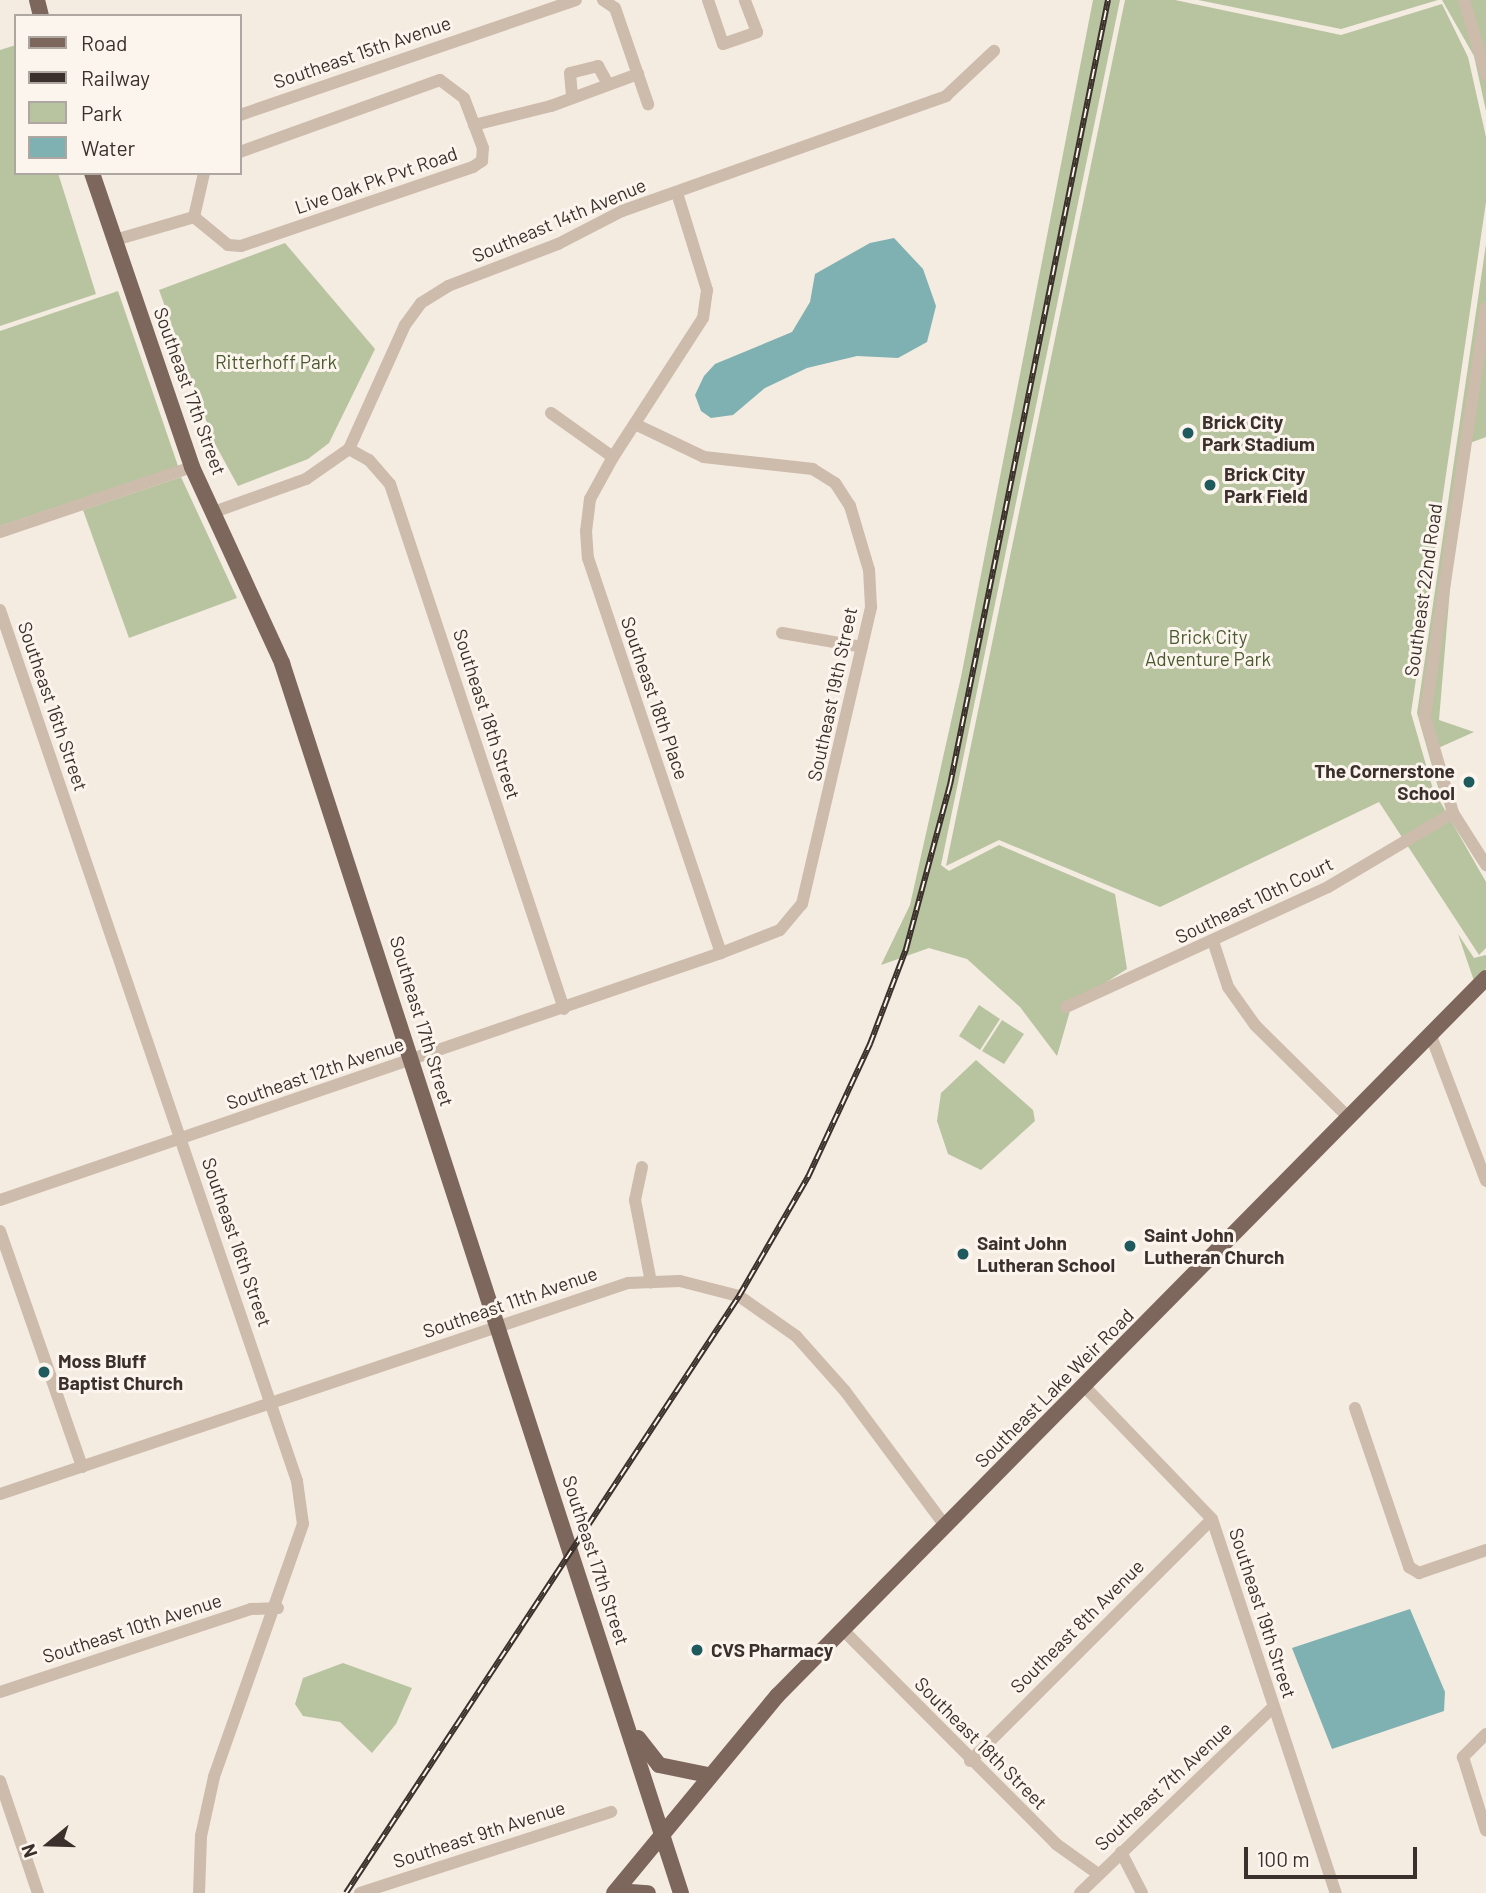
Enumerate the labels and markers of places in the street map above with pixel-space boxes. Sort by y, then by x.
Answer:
place label: Brick City Park Stadium [1202,411,1315,455]
marker: Brick City Park Stadium [1180,425,1196,441]
place label: Brick City Park Field [1224,463,1308,507]
marker: Brick City Park Field [1202,477,1218,493]
place label: The Cornerstone School [1314,760,1455,804]
marker: The Cornerstone School [1461,774,1477,790]
place label: Saint John Lutheran Church [1144,1224,1284,1268]
place label: Saint John Lutheran School [977,1232,1115,1276]
marker: Saint John Lutheran Church [1122,1238,1138,1254]
marker: Saint John Lutheran School [955,1246,971,1262]
place label: Moss Bluff Baptist Church [58,1350,183,1394]
marker: Moss Bluff Baptist Church [36,1364,52,1380]
place label: CVS Pharmacy [711,1639,833,1661]
marker: CVS Pharmacy [689,1642,705,1658]

